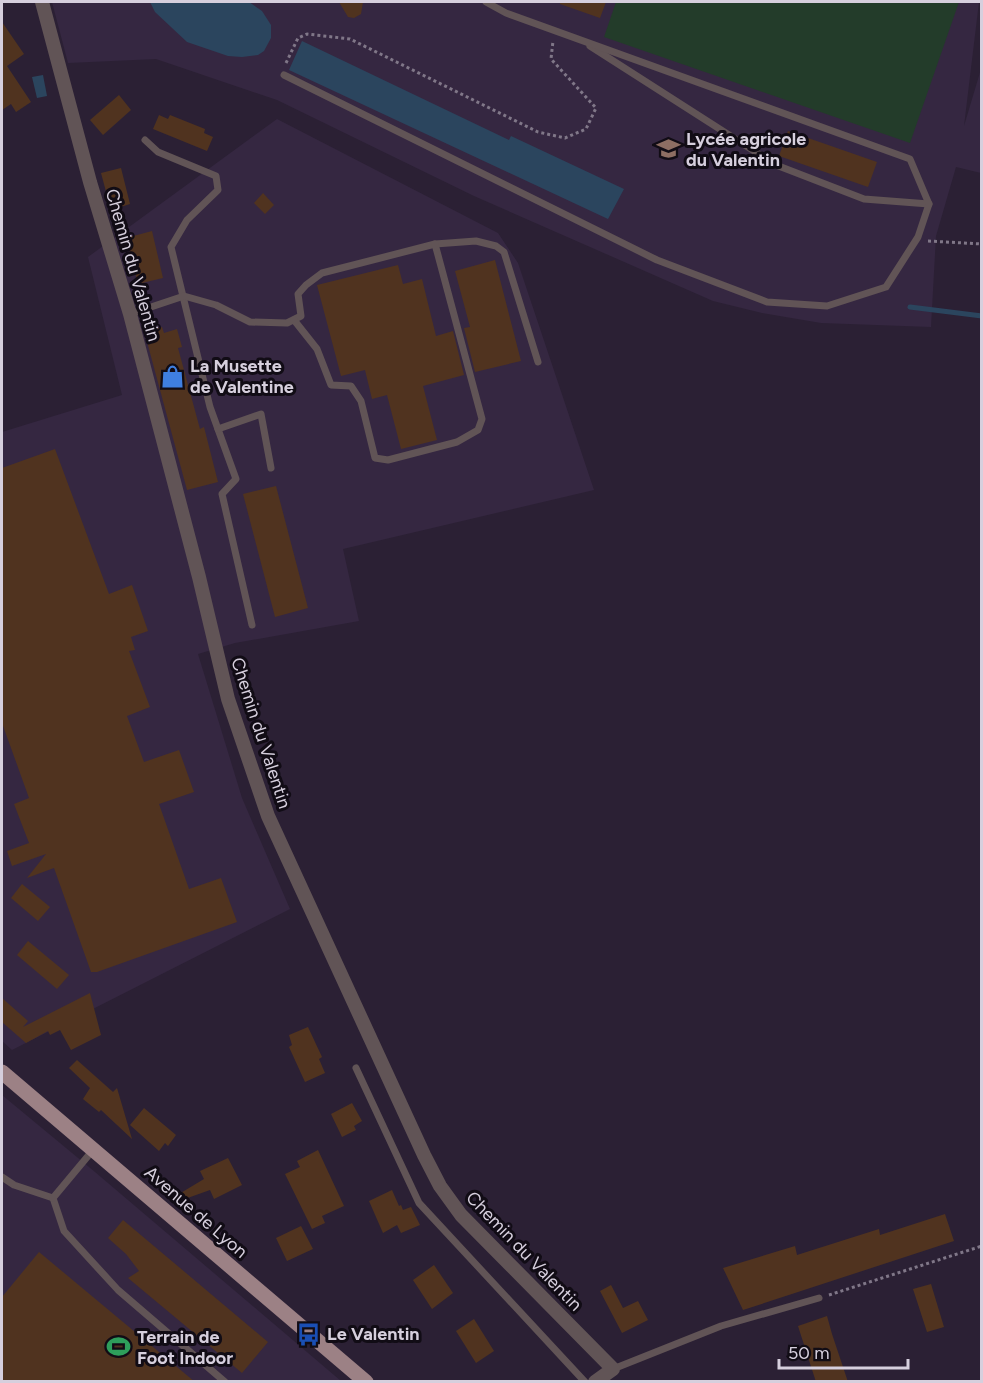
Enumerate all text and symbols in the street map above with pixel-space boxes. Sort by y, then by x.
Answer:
place label: Lycée agricole du Valentin [686,128,806,171]
school or university icon: Lycée agricole du Valentin [655,136,681,162]
street label: Chemin du Valentin [101,186,165,344]
place label: La Musette de Valentine [190,355,294,398]
shop icon: La Musette de Valentine [159,363,185,389]
street label: Chemin du Valentin [226,655,296,811]
street label: Avenue de Lyon [140,1161,252,1263]
street label: Chemin du Valentin [461,1187,587,1315]
bus stop icon: Le Valentin [296,1321,322,1347]
place label: Le Valentin [327,1323,420,1345]
place label: Terrain de Foot Indoor [137,1326,233,1369]
scale bar [779,1332,908,1370]
sports icon: Terrain de Foot Indoor [106,1334,132,1360]
text: 50 m [788,1342,830,1364]

